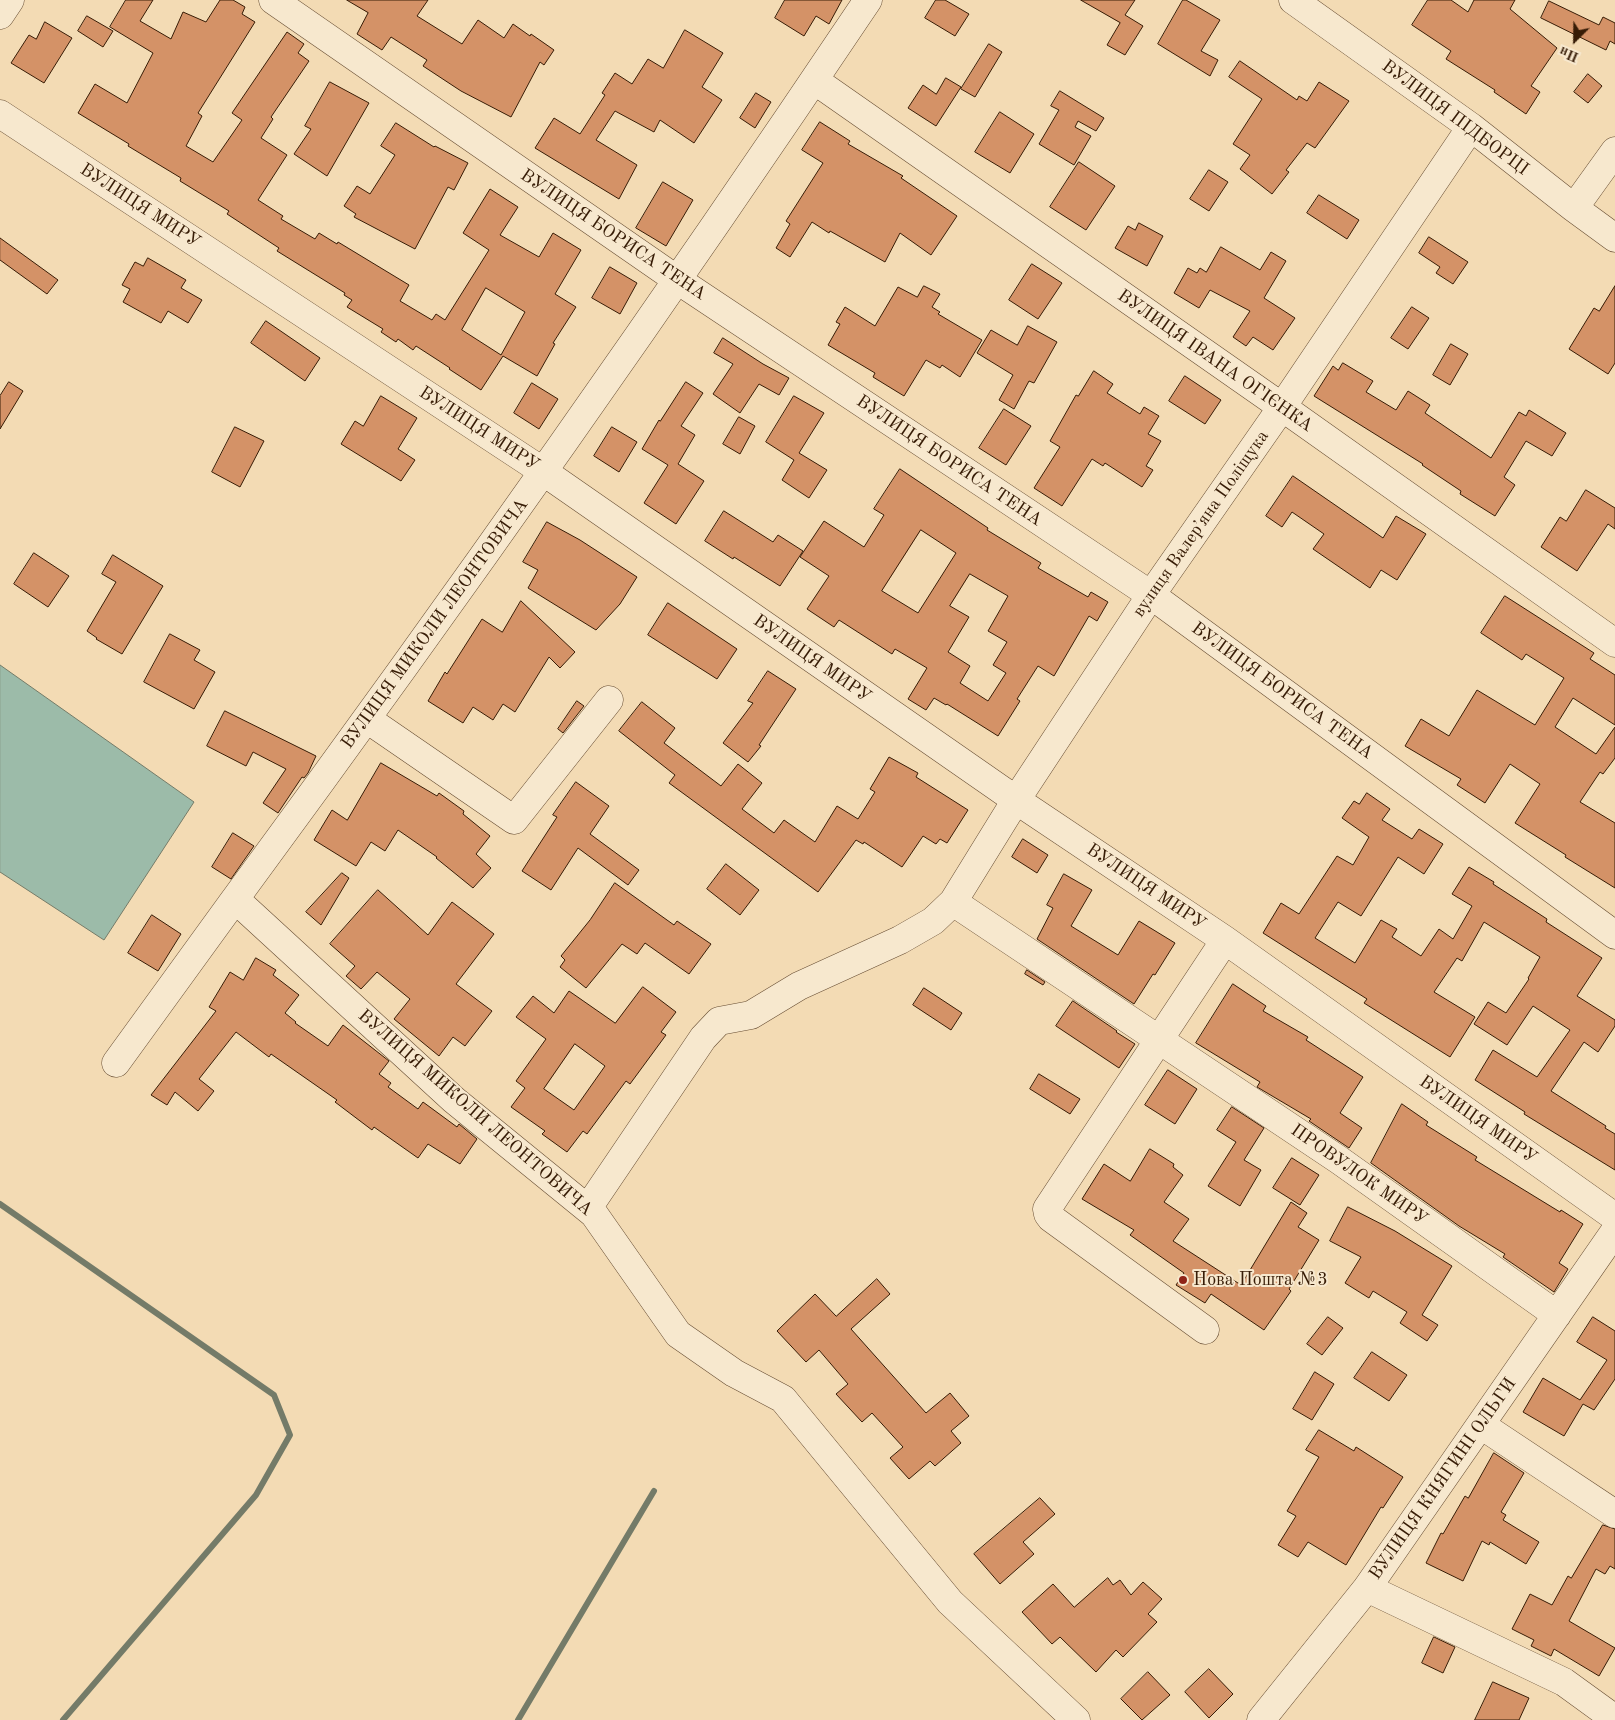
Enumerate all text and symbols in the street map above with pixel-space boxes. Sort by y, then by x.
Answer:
north arrow [1550,15,1600,65]
text: Пн [1558,44,1581,64]
street label: ВУЛИЦЯ ПІДБОРЦІ [1377,56,1533,180]
street label: ВУЛИЦЯ МИРУ [76,159,204,253]
street label: ВУЛИЦЯ БОРИСА ТЕНА [516,165,710,305]
street label: ВУЛИЦЯ ІВАНА ОГІЄНКА [1113,285,1317,437]
street label: ВУЛИЦЯ МИРУ [415,382,543,476]
street label: ВУЛИЦЯ БОРИСА ТЕНА [852,391,1046,531]
street label: вулиця Валерʼяна Поліщука [1128,426,1274,622]
street label: ВУЛИЦЯ МИКОЛИ ЛЕОНТОВИЧА [337,495,533,753]
street label: ВУЛИЦЯ МИРУ [749,610,875,708]
street label: ВУЛИЦЯ БОРИСА ТЕНА [1187,618,1377,764]
street label: ВУЛИЦЯ МИРУ [1082,839,1210,935]
street label: ВУЛИЦЯ МИКОЛИ ЛЕОНТОВИЧА [353,1005,597,1221]
street label: ВУЛИЦЯ МИРУ [1415,1071,1541,1169]
street label: ПРОВУЛОК МИРУ [1286,1120,1432,1230]
place label: Нова Пошта №3 [1193,1269,1328,1291]
marker: Нова Пошта №3 [1177,1274,1189,1286]
street label: ВУЛИЦЯ КНЯГИНІ ОЛЬГИ [1365,1374,1521,1584]

